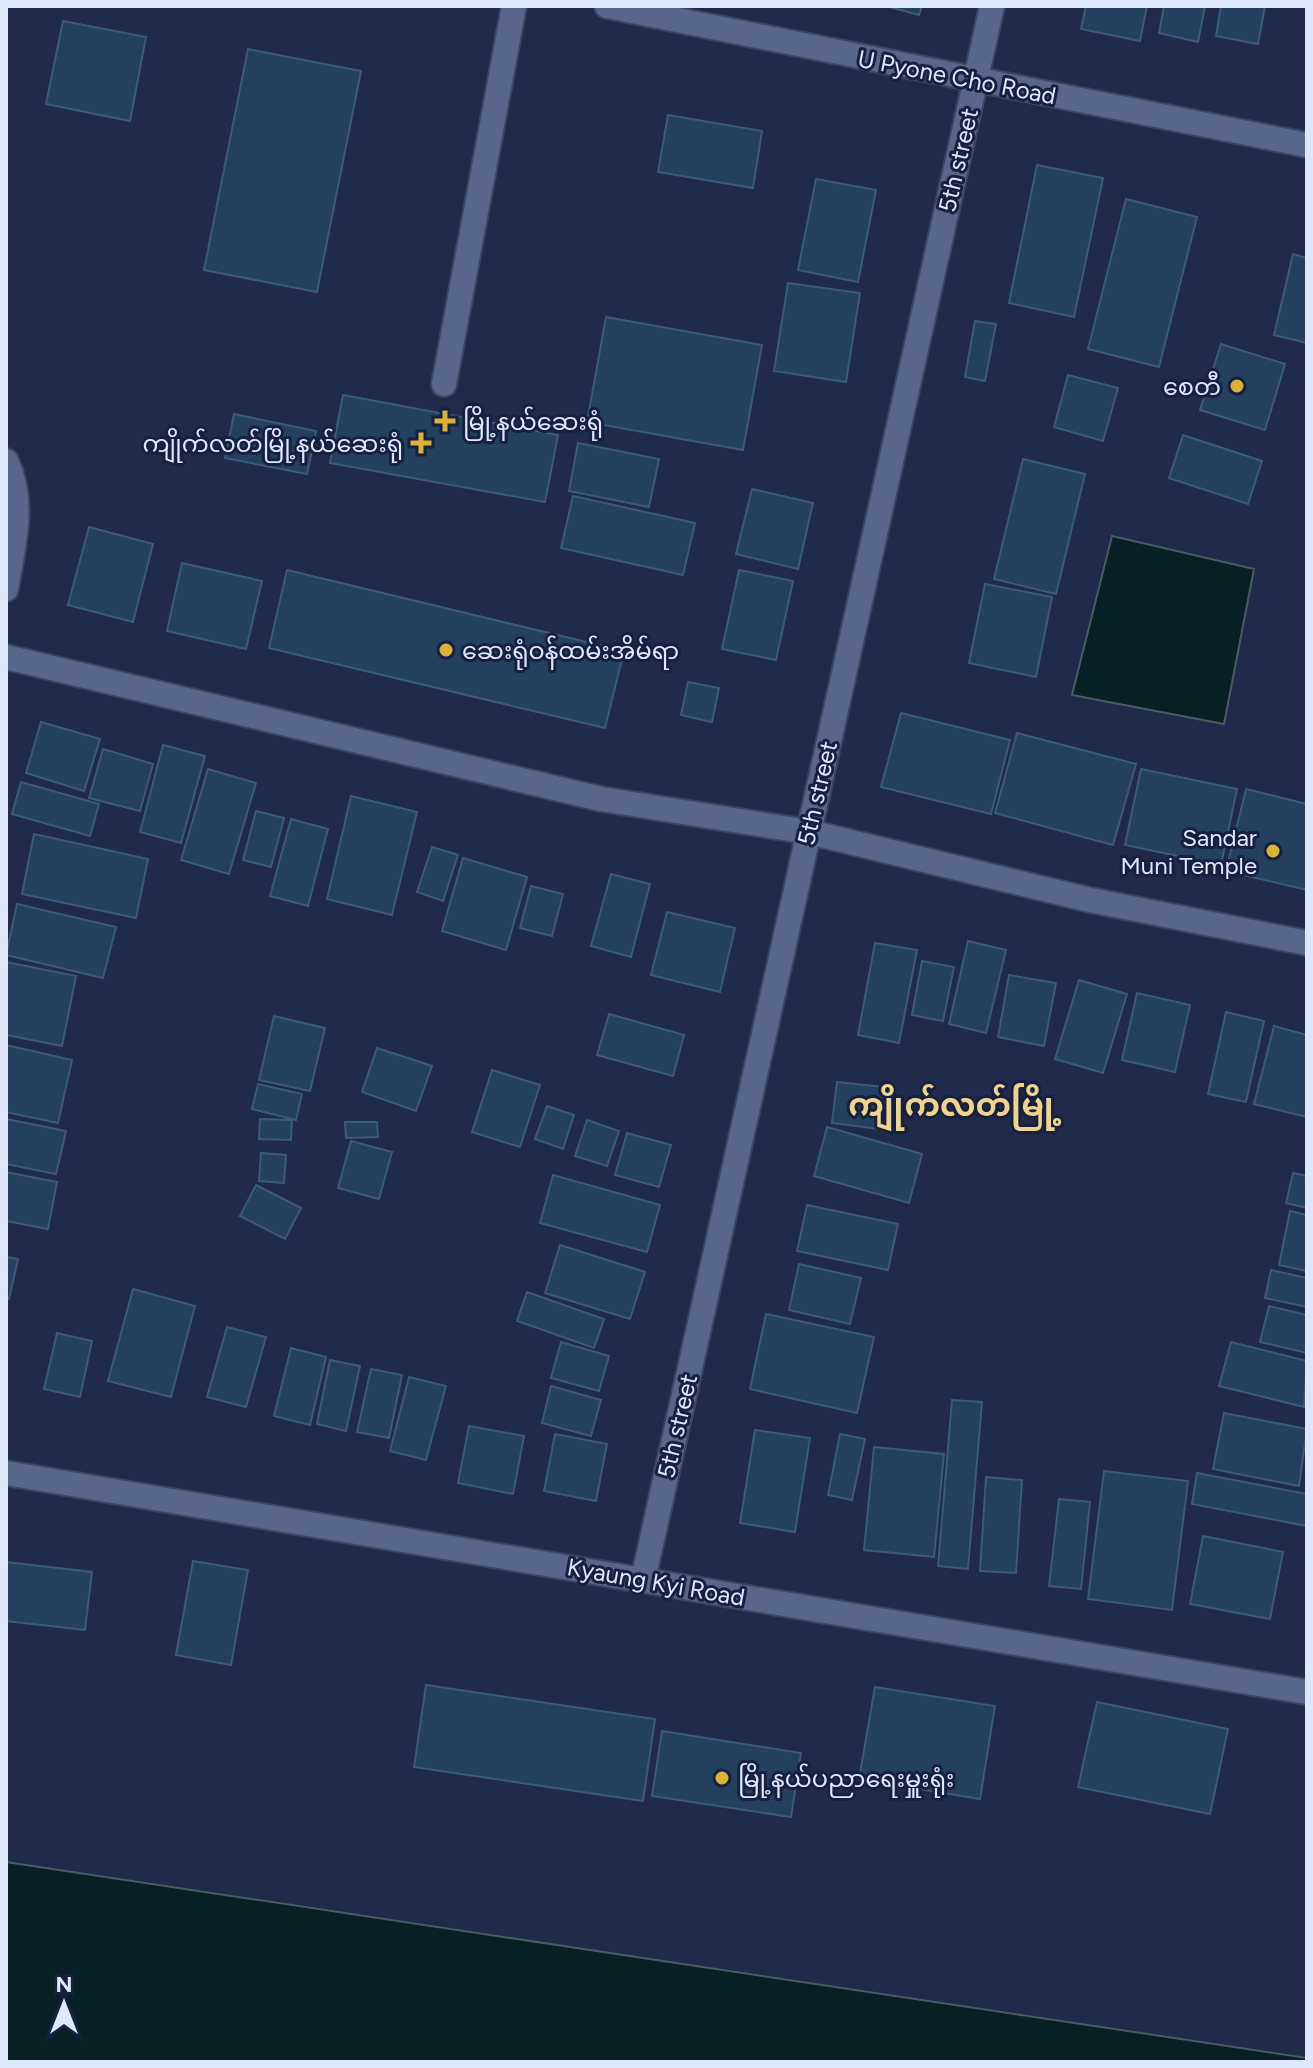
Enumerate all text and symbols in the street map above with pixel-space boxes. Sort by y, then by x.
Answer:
street label: U Pyone Cho Road [855,44,1059,110]
street label: 5th street [932,105,984,215]
place label: စေတီ [1163,371,1221,401]
marker: စေတီ [1228,377,1246,395]
place label: မြို့နယ်ဆေးရုံ [463,406,603,441]
marker: မြို့နယ်ဆေးရုံ [434,410,456,432]
place label: ကျိုက်လတ်မြို့နယ်ဆေးရုံ [142,428,403,463]
marker: ကျိုက်လတ်မြို့နယ်ဆေးရုံ [410,432,432,454]
place label: ဆေးရုံဝန်ထမ်းအိမ်ရာ [462,635,679,670]
marker: ဆေးရုံဝန်ထမ်းအိမ်ရာ [437,641,455,659]
street label: 5th street [791,738,843,848]
place label: Sandar Muni Temple [1121,823,1257,880]
marker: Sandar Muni Temple [1264,842,1282,860]
district label: ကျိုက်လတ်မြို့ [848,1083,1062,1132]
street label: 5th street [651,1371,703,1481]
street label: Kyaung Kyi Road [565,1552,747,1612]
place label: မြို့နယ်ပညာရေးမှူးရုံး [738,1763,954,1798]
marker: မြို့နယ်ပညာရေးမှူးရုံး [713,1769,731,1787]
north arrow [24,1964,104,2044]
text: N [55,1971,73,1998]

